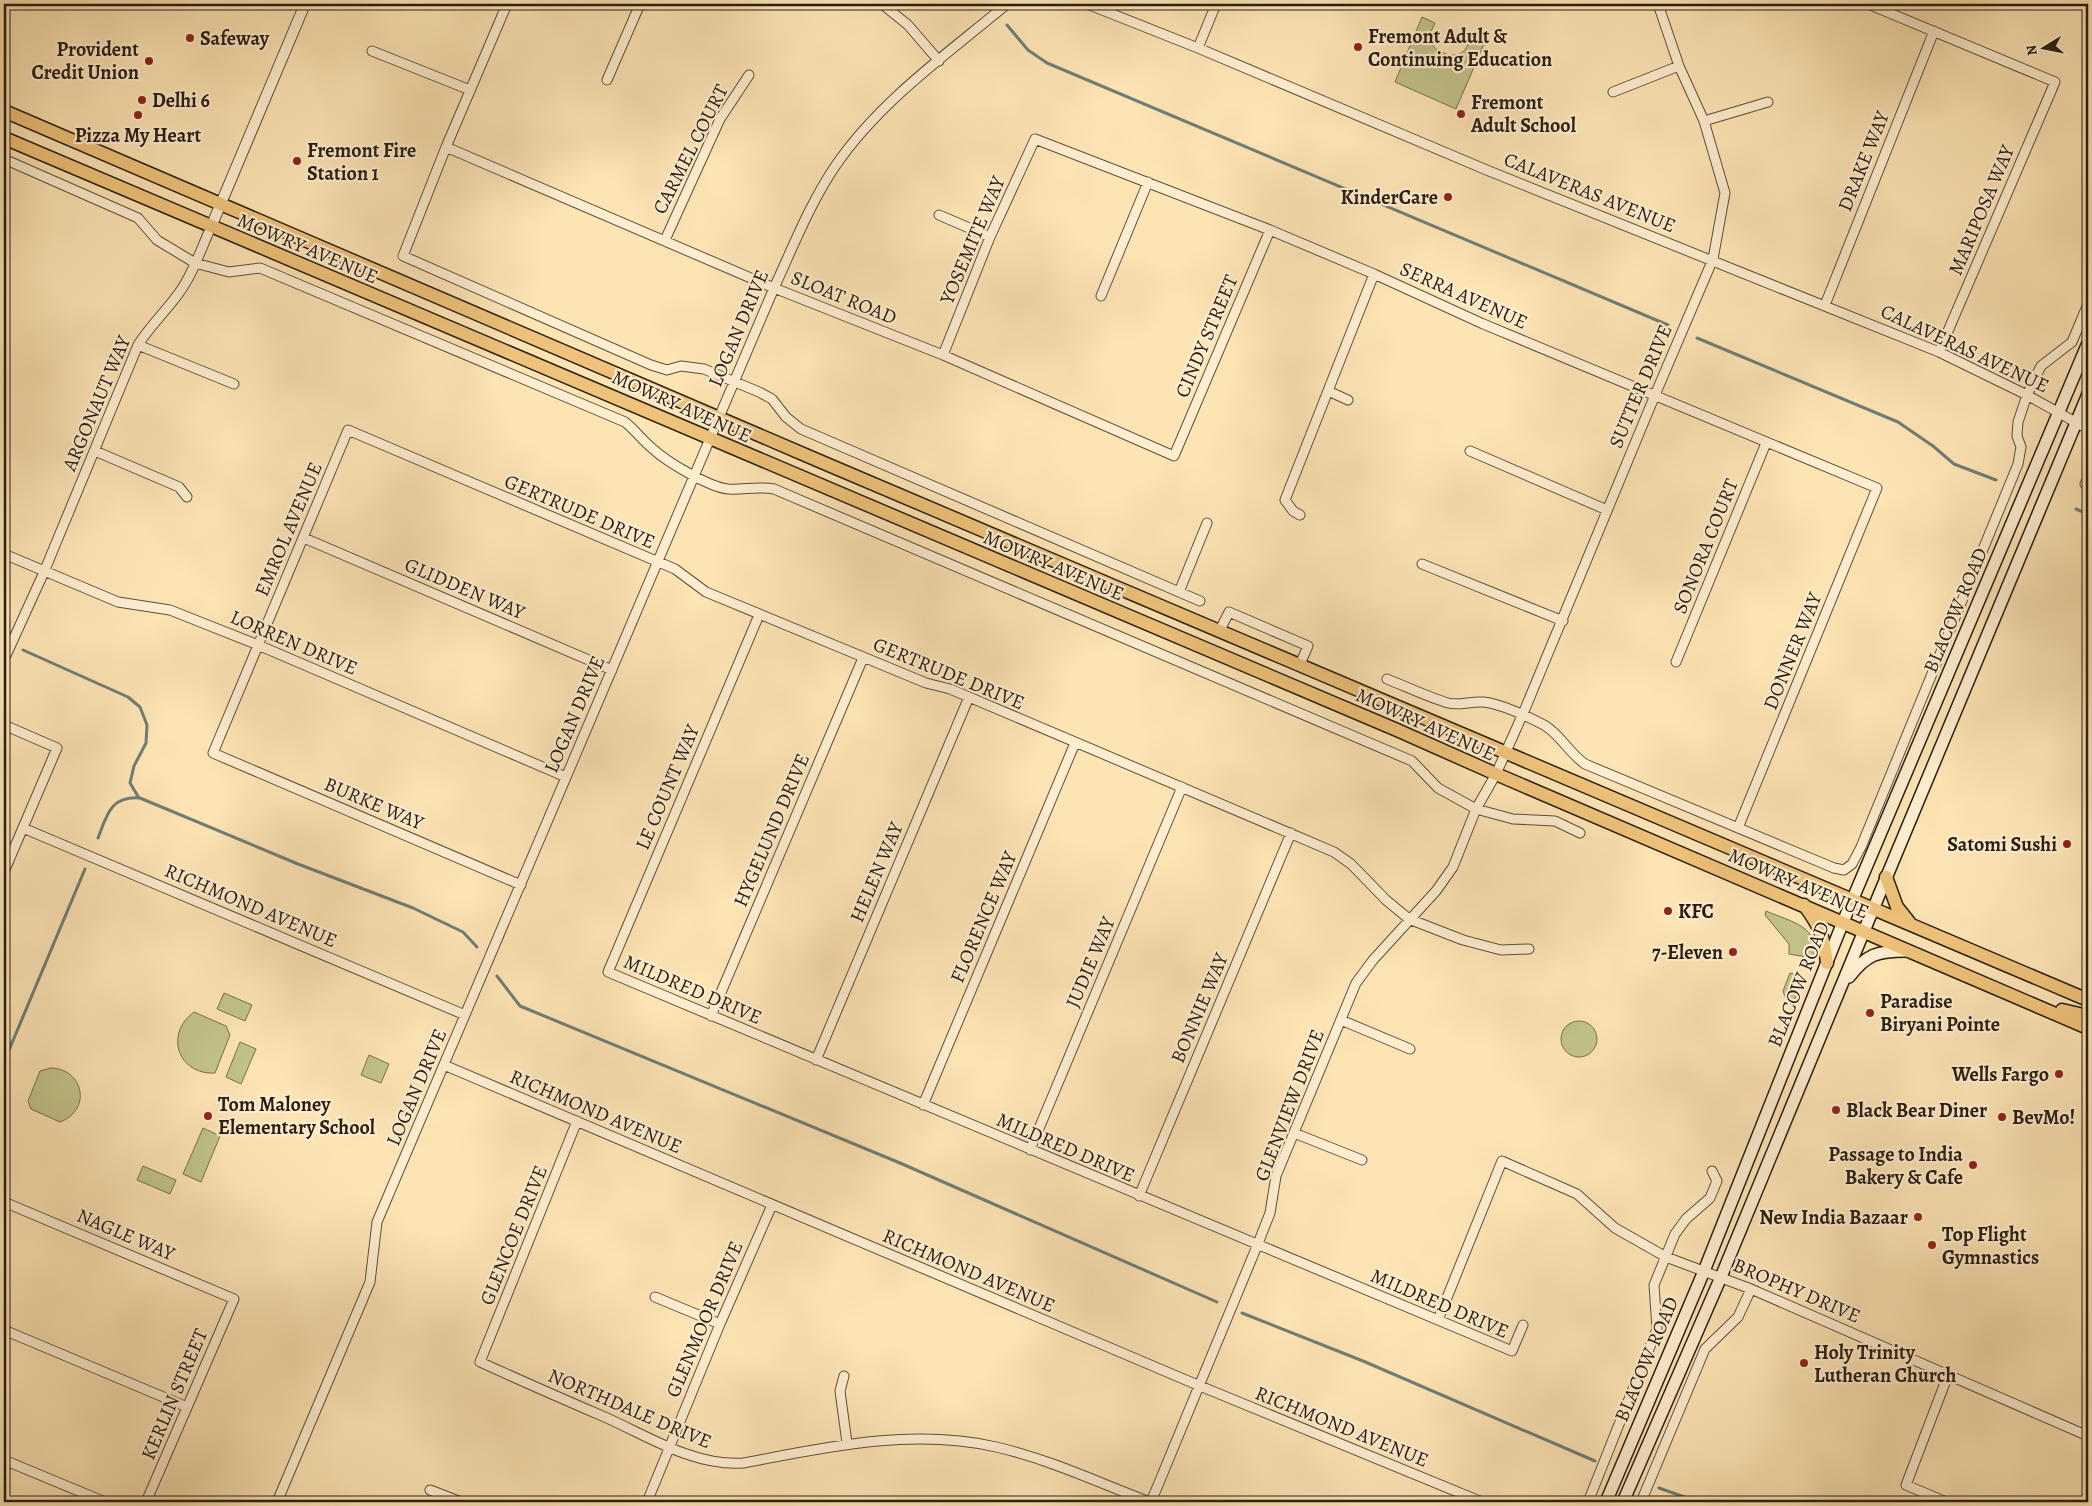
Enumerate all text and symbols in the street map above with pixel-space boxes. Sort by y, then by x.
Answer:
north arrow [2020,22,2070,72]
place label: Fremont Adult & Continuing Education [1368,23,1552,73]
place label: Safeway [200,25,270,52]
marker: Safeway [184,32,196,44]
place label: Provident Credit Union [32,36,139,86]
marker: Fremont Adult & Continuing Education [1352,41,1364,53]
text: N [2021,43,2042,57]
marker: Provident Credit Union [143,55,155,67]
street label: CARMEL COURT [646,80,735,219]
place label: Delhi 6 [152,87,210,114]
place label: Fremont Adult School [1470,89,1577,139]
marker: Delhi 6 [136,94,148,106]
street label: DRAKE WAY [1831,106,1896,215]
marker: Fremont Adult School [1455,108,1467,120]
marker: Pizza My Heart [132,109,144,121]
place label: Pizza My Heart [75,122,202,149]
place label: Fremont Fire Station 1 [307,137,416,187]
street label: MARIPOSA WAY [1942,140,2021,279]
street label: CALAVERAS AVENUE [1500,146,1680,239]
marker: Fremont Fire Station 1 [291,155,303,167]
street label: YOSEMITE WAY [933,171,1012,309]
place label: KinderCare [1340,184,1438,211]
marker: KinderCare [1442,191,1454,203]
street label: MOWRY AVENUE [233,207,382,290]
street label: SERRA AVENUE [1396,255,1532,336]
street label: SLOAT ROAD [787,264,901,331]
street label: LOGAN DRIVE [702,265,775,391]
street label: CINDY STREET [1168,271,1244,402]
street label: CALAVERAS AVENUE [1876,298,2053,399]
street label: SUTTER DRIVE [1602,320,1679,452]
street label: ARGONAUT WAY [55,330,138,476]
street label: MOWRY AVENUE [608,364,756,449]
street label: EMROL AVENUE [248,458,329,600]
street label: GERTRUDE DRIVE [500,468,659,555]
street label: SONORA COURT [1666,475,1745,618]
street label: MOWRY AVENUE [979,524,1128,607]
street label: BLACOW ROAD [1917,543,1994,677]
street label: GLIDDEN WAY [401,551,530,626]
street label: DONNER WAY [1757,587,1829,714]
street label: LORREN DRIVE [226,603,362,681]
street label: GERTRUDE DRIVE [869,631,1029,716]
street label: LOGAN DRIVE [538,651,611,777]
street label: MOWRY AVENUE [1352,682,1500,767]
street label: LE COUNT WAY [629,719,706,854]
street label: HYGELUND DRIVE [727,749,816,911]
street label: BURKE WAY [320,770,429,837]
street label: HELEN WAY [843,817,910,926]
place label: Satomi Sushi [1947,831,2057,858]
marker: Satomi Sushi [2061,838,2073,850]
street label: MOWRY AVENUE [1724,842,1873,925]
street label: FLORENCE WAY [944,846,1024,987]
street label: RICHMOND AVENUE [161,857,341,954]
place label: KFC [1678,898,1714,925]
marker: KFC [1662,905,1674,917]
street label: JUDIE WAY [1059,911,1122,1012]
street label: BLACOW ROAD [1761,917,1836,1051]
place label: 7-Eleven [1652,939,1723,966]
marker: 7-Eleven [1727,946,1739,958]
street label: MILDRED DRIVE [620,948,766,1031]
street label: BONNIE WAY [1164,948,1235,1067]
place label: Paradise Biryani Pointe [1880,988,2000,1038]
marker: Paradise Biryani Pointe [1864,1007,1876,1019]
street label: LOGAN DRIVE [380,1024,453,1150]
street label: GLENVIEW DRIVE [1248,1025,1331,1185]
place label: Wells Fargo [1951,1061,2049,1088]
street label: RICHMOND AVENUE [506,1063,686,1160]
marker: Wells Fargo [2053,1068,2065,1080]
place label: Tom Maloney Elementary School [218,1091,376,1141]
place label: Black Bear Diner [1846,1097,1987,1124]
marker: Black Bear Diner [1830,1104,1842,1116]
place label: BevMo! [2012,1104,2075,1131]
street label: MILDRED DRIVE [993,1106,1139,1189]
marker: Tom Maloney Elementary School [202,1110,214,1122]
marker: BevMo! [1996,1111,2008,1123]
place label: Passage to India Bakery & Cafe [1828,1141,1963,1191]
marker: Passage to India Bakery & Cafe [1967,1159,1979,1171]
street label: GLENCOE DRIVE [473,1161,554,1309]
street label: NAGLE WAY [73,1202,180,1268]
place label: New India Bazaar [1759,1204,1908,1231]
marker: New India Bazaar [1912,1211,1924,1223]
place label: Top Flight Gymnastics [1942,1221,2039,1271]
street label: RICHMOND AVENUE [879,1222,1059,1319]
street label: GLENMOOR DRIVE [659,1237,750,1402]
marker: Top Flight Gymnastics [1926,1239,1938,1251]
street label: BROPHY DRIVE [1729,1251,1865,1329]
street label: MILDRED DRIVE [1367,1262,1513,1345]
street label: BLACOW ROAD [1608,1292,1685,1426]
street label: KERLIN STREET [135,1324,214,1464]
place label: Holy Trinity Lutheran Church [1814,1339,1956,1389]
marker: Holy Trinity Lutheran Church [1798,1357,1810,1369]
street label: NORTHDALE DRIVE [544,1362,716,1455]
street label: RICHMOND AVENUE [1251,1379,1432,1474]

